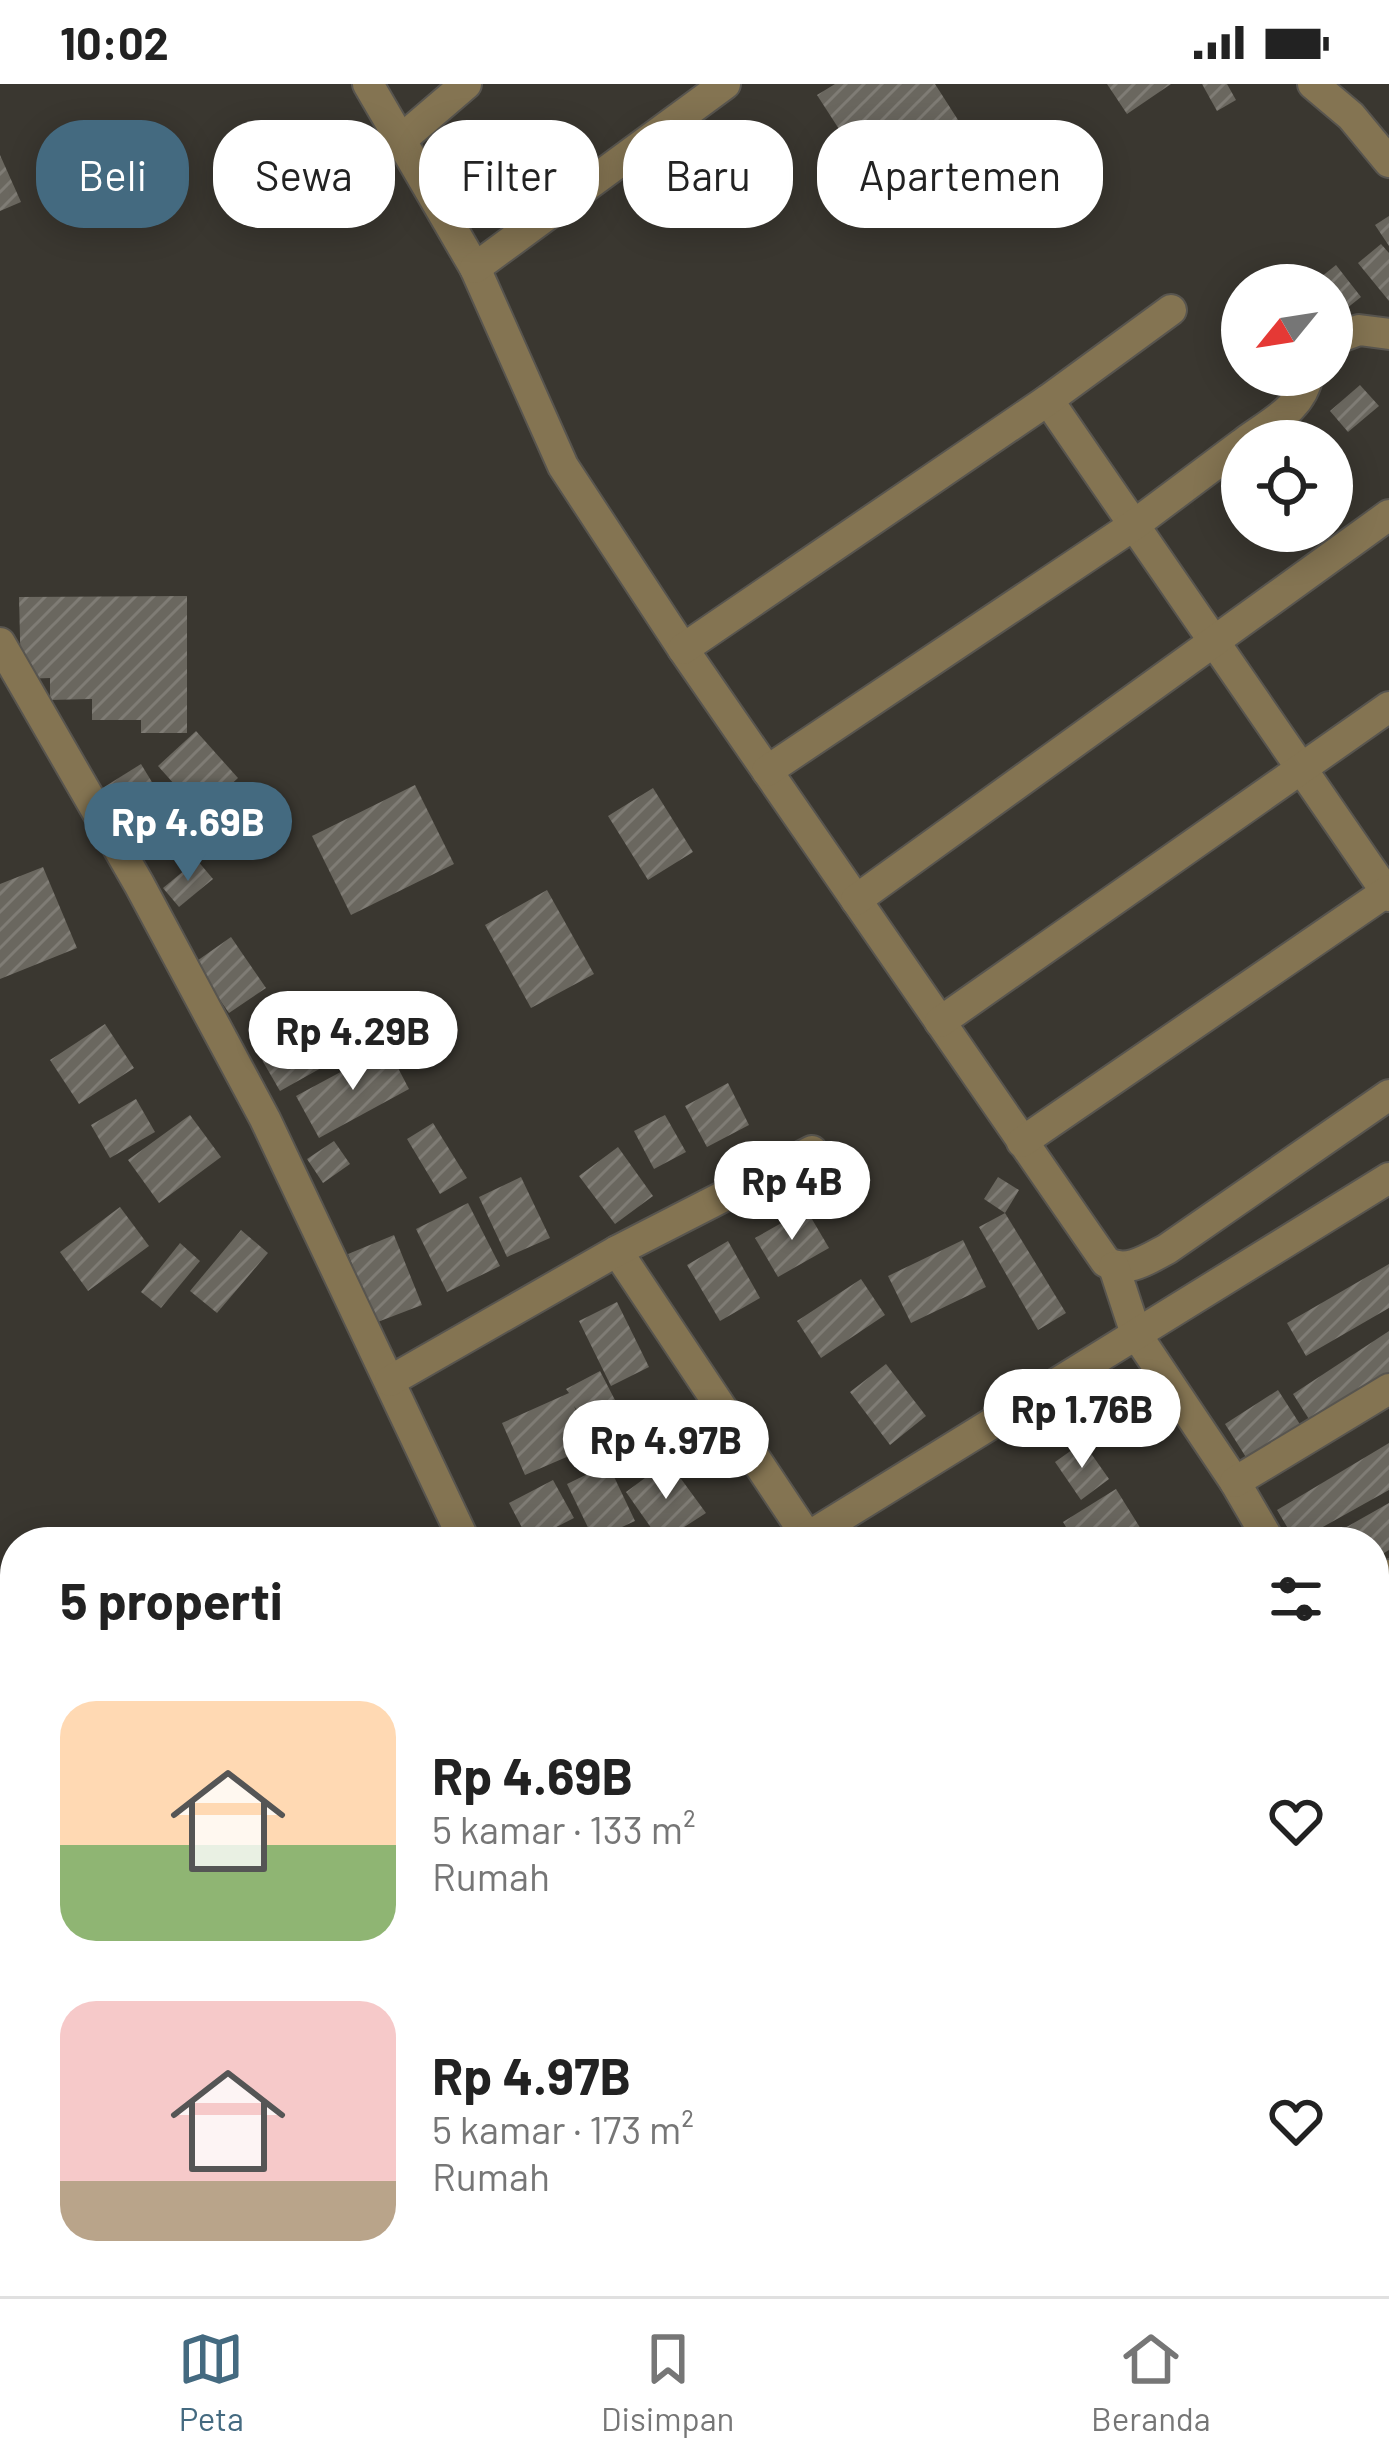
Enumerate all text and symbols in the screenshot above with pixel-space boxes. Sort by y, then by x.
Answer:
text: 10:02 [60,15,169,69]
chip: Beli [36,120,189,228]
chip: Sewa [213,120,395,228]
chip: Filter [419,120,599,228]
chip: Baru [623,120,793,228]
chip: Apartemen [817,120,1103,228]
north arrow [1221,264,1353,396]
map controls [1221,264,1353,552]
button: locate [1221,420,1353,552]
pin: Rp 4.69B [64,782,312,884]
text: Rp 4.69B [111,797,265,844]
pin: Rp 4.29B [229,991,477,1093]
text: Rp 4.29B [276,1006,430,1053]
pin: Rp 4B [708,1141,876,1243]
text: Rp 4B [741,1156,843,1203]
pin: Rp 1.76B [958,1369,1206,1471]
text: Rp 1.76B [1011,1384,1153,1431]
pin: Rp 4.97B [542,1400,790,1502]
text: Rp 4.97B [590,1415,742,1462]
icon: filters [1263,1566,1329,1632]
text: 5 properti [60,1569,283,1630]
text: Rp 4.69B [432,1744,633,1805]
icon: home [156,1749,300,1893]
icon: heart [1263,1788,1329,1854]
text: 5 kamar · 133 m² [432,1805,696,1852]
text: Rumah [432,1852,550,1899]
text: Rp 4.97B [432,2044,631,2105]
icon: home [156,2049,300,2193]
icon: heart [1263,2088,1329,2154]
text: 5 kamar · 173 m² [432,2105,694,2152]
text: Rumah [432,2152,550,2199]
tab: Peta [178,2326,244,2438]
tab: Disimpan [601,2326,734,2438]
tab: Beranda [1091,2326,1211,2438]

